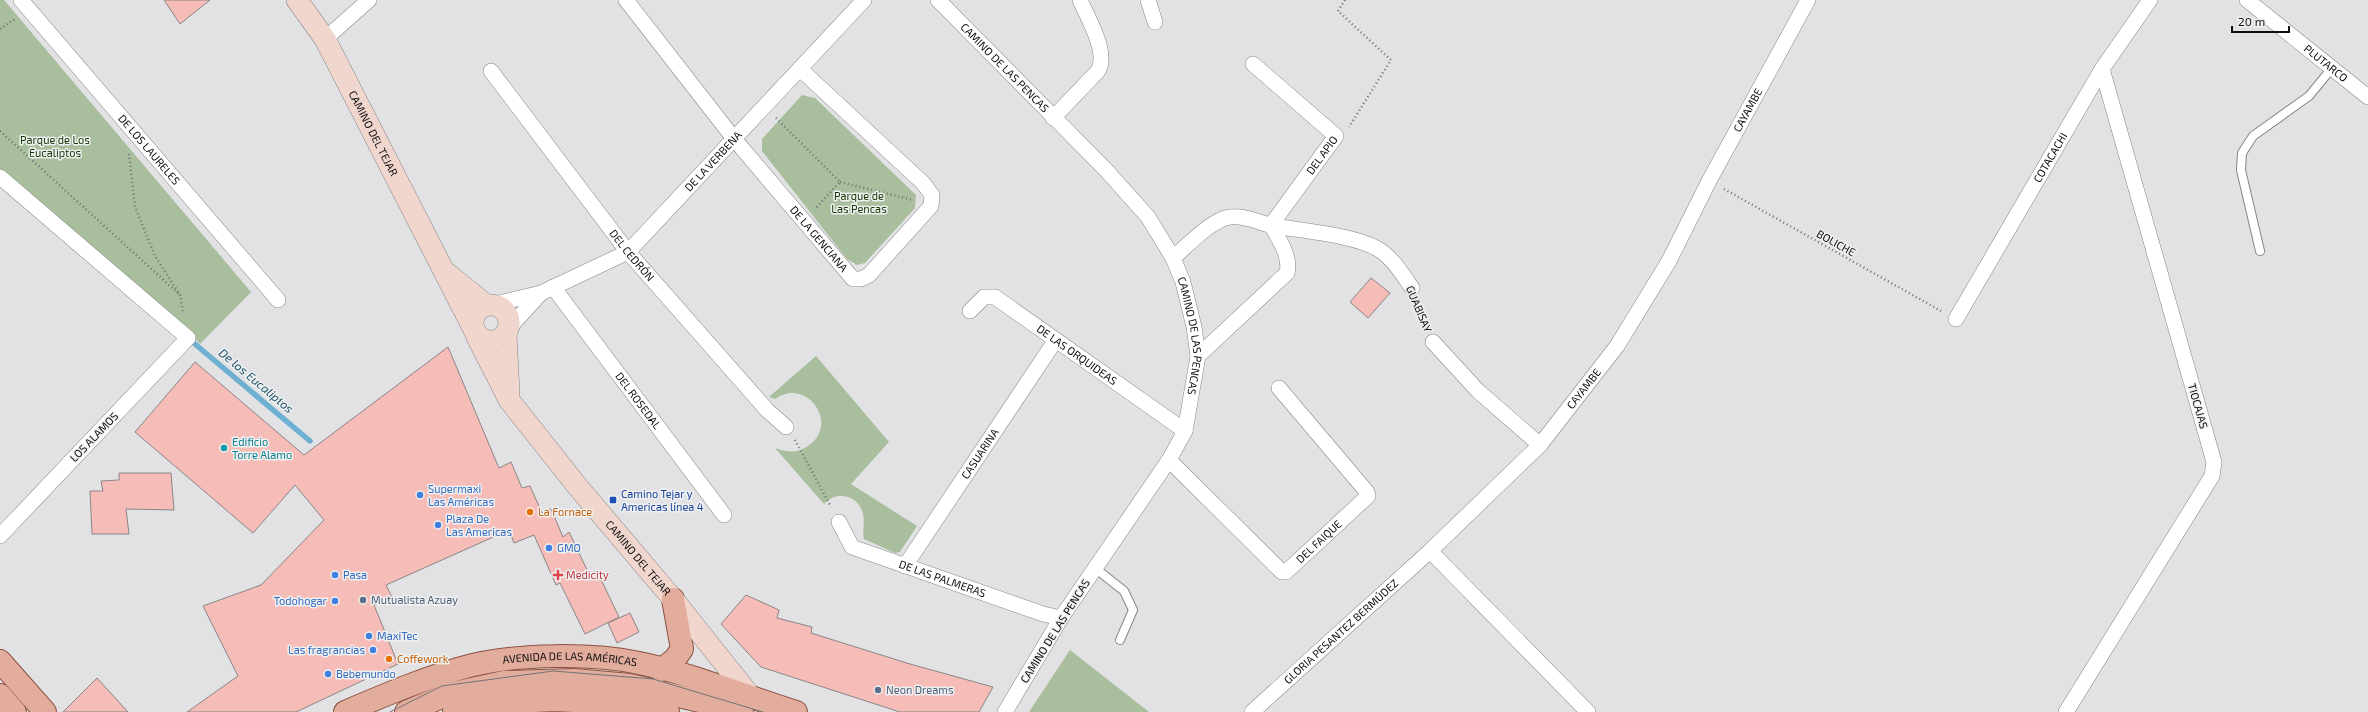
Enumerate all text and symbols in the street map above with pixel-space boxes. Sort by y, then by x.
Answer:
scale bar [2232,8,2289,34]
text: 20 m [2238,14,2265,28]
street label: CAMINO DE LAS PENCAS [958,20,1052,114]
street label: PLUTARCO [2302,41,2351,84]
street label: CAYAMBE [1730,86,1764,134]
street label: CAMINO DEL TEJAR [346,88,401,178]
street label: DE LOS LAURELES [116,112,183,187]
street label: DE LA VERBENA [681,128,744,194]
street label: COTACACHI [2030,130,2069,185]
park label: Parque de Los Eucaliptos [20,133,90,159]
street label: DEL APIO [1303,133,1340,177]
park label: Parque de Las Pencas [831,189,887,215]
street label: DE LA GENCIANA [788,203,851,274]
street label: DEL CEDRÓN [607,227,657,283]
street label: BOLICHE [1815,227,1858,259]
street label: CAMINO DE LAS PENCAS [1176,275,1205,396]
street label: GUABISAY [1404,284,1435,335]
street label: DE LAS ORQUIDEAS [1034,322,1120,387]
water label: De los Eucaliptos [217,345,297,415]
street label: CAYAMBE [1564,366,1603,411]
street label: DEL ROSEDAL [613,369,664,432]
street label: TIOCAJAS [2186,382,2211,430]
street label: LOS ALAMOS [67,409,120,464]
street label: CASUARINA [958,426,1001,481]
place label: Edificio Torre Alamo [232,435,292,461]
marker: Edificio Torre Alamo [219,443,229,453]
place label: Supermaxi Las Américas [428,482,494,508]
place label: Camino Tejar y Americas línea 4 [621,487,704,513]
marker: Supermaxi Las Américas [415,490,425,500]
marker: Camino Tejar y Americas línea 4 [608,495,618,505]
place label: La Fornace [538,505,592,518]
marker: La Fornace [525,507,535,517]
place label: Plaza De Las Americas [446,512,512,538]
street label: CAMINO DEL TEJAR [603,517,674,598]
street label: DEL FAIQUE [1293,517,1344,565]
marker: Plaza De Las Americas [433,520,443,530]
place label: GMO [557,541,581,554]
marker: GMO [544,543,554,553]
street label: DE LAS PALMERAS [897,557,988,599]
place label: Pasa [343,568,367,581]
place label: Medicity [566,568,609,581]
marker: Pasa [330,570,340,580]
marker: Medicity [553,570,563,580]
street label: CAMINO DE LAS PENCAS [1017,576,1092,685]
street label: GLORIA PESANTEZ BERMÚDEZ [1281,576,1401,686]
place label: Mutualista Azuay [371,593,458,606]
place label: Todohogar [274,594,328,607]
marker: Mutualista Azuay [358,595,368,605]
marker: Todohogar [330,596,340,606]
place label: MaxiTec [377,629,418,642]
marker: MaxiTec [364,631,374,641]
place label: Las fragrancias [288,643,365,656]
marker: Las fragrancias [368,645,378,655]
street label: AVENIDA DE LAS AMÉRICAS [502,649,638,668]
place label: Coffework [397,652,449,665]
marker: Coffework [384,654,394,664]
place label: Bebemundo [336,667,396,680]
marker: Bebemundo [323,669,333,679]
place label: Neon Dreams [886,683,954,696]
marker: Neon Dreams [873,685,883,695]

